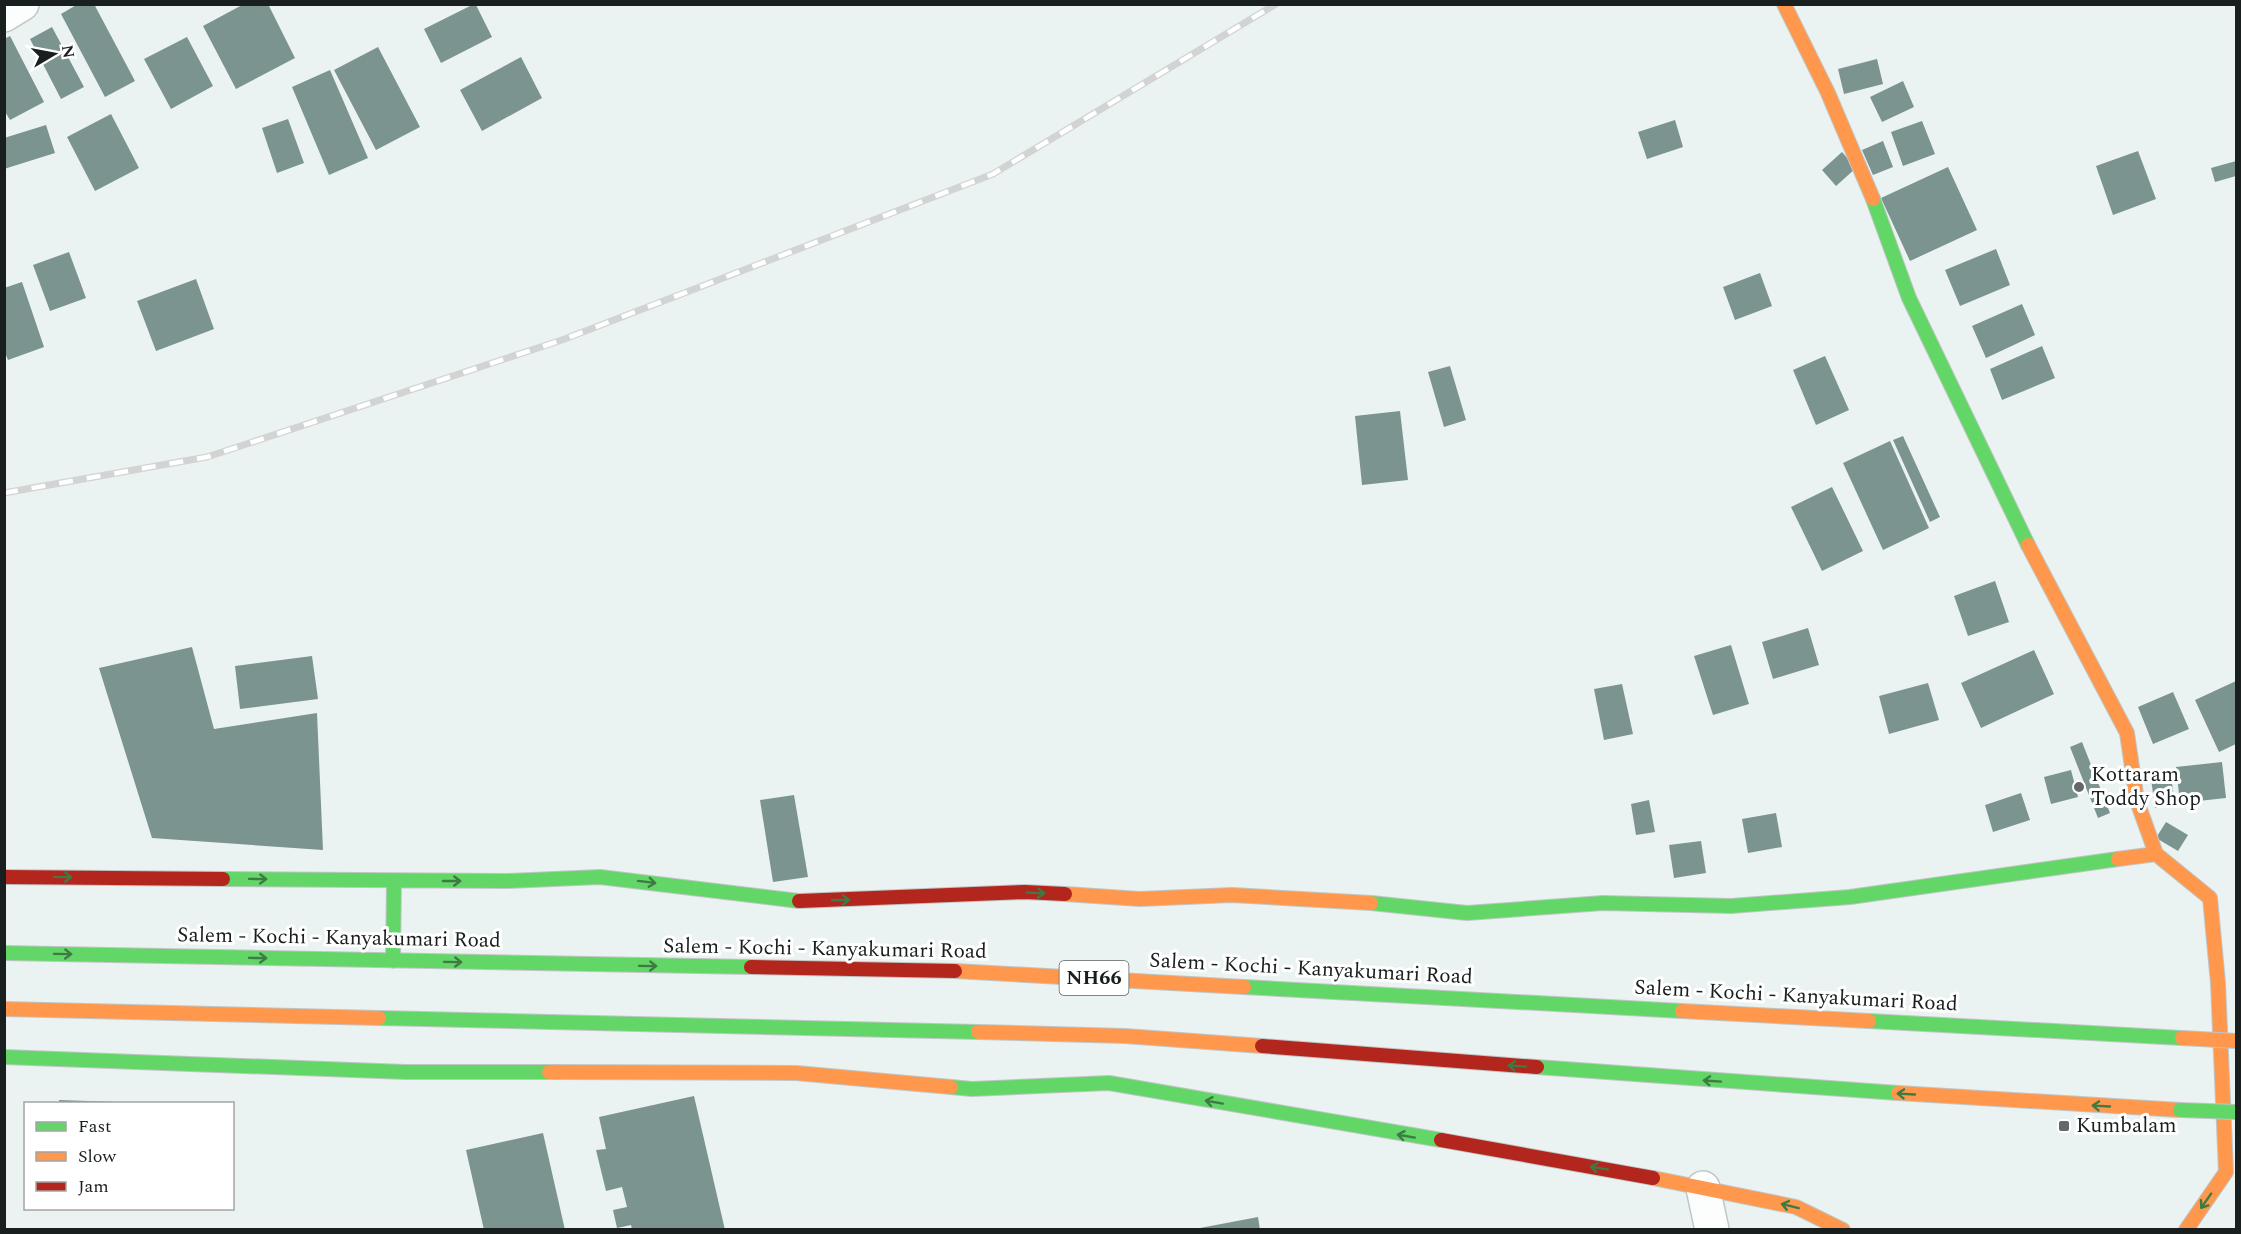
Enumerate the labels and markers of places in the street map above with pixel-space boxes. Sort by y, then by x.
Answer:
place label: Kottaram Toddy Shop [2091,759,2201,815]
marker: Kottaram Toddy Shop [2072,780,2086,794]
place label: Kumbalam [2076,1110,2177,1142]
marker: Kumbalam [2057,1119,2071,1133]

